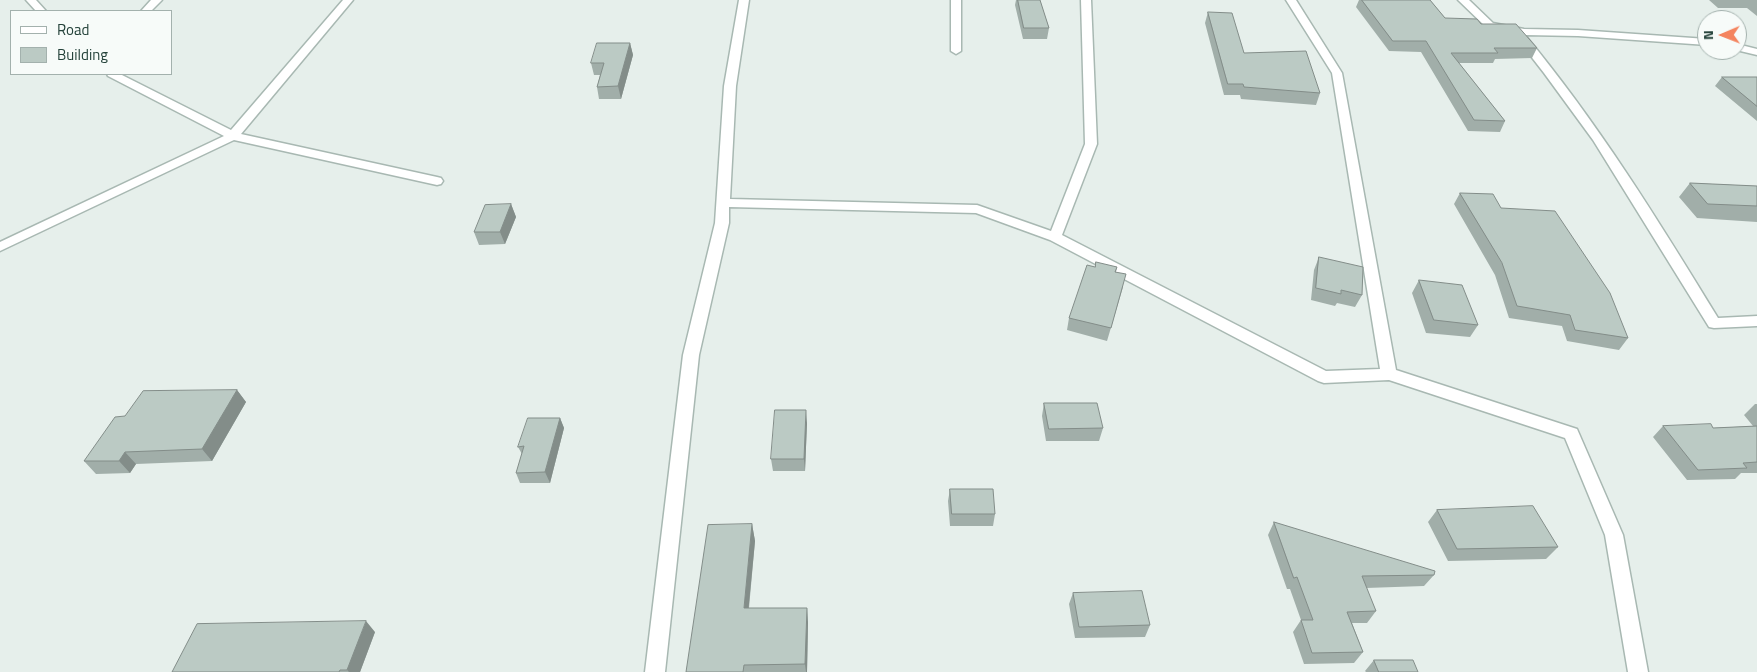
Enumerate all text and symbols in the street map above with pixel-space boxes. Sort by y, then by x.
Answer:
legend [10,10,172,75]
north arrow [1697,10,1747,60]
text: Road [57,18,89,41]
text: N [1697,30,1718,40]
text: Building [57,43,108,66]

